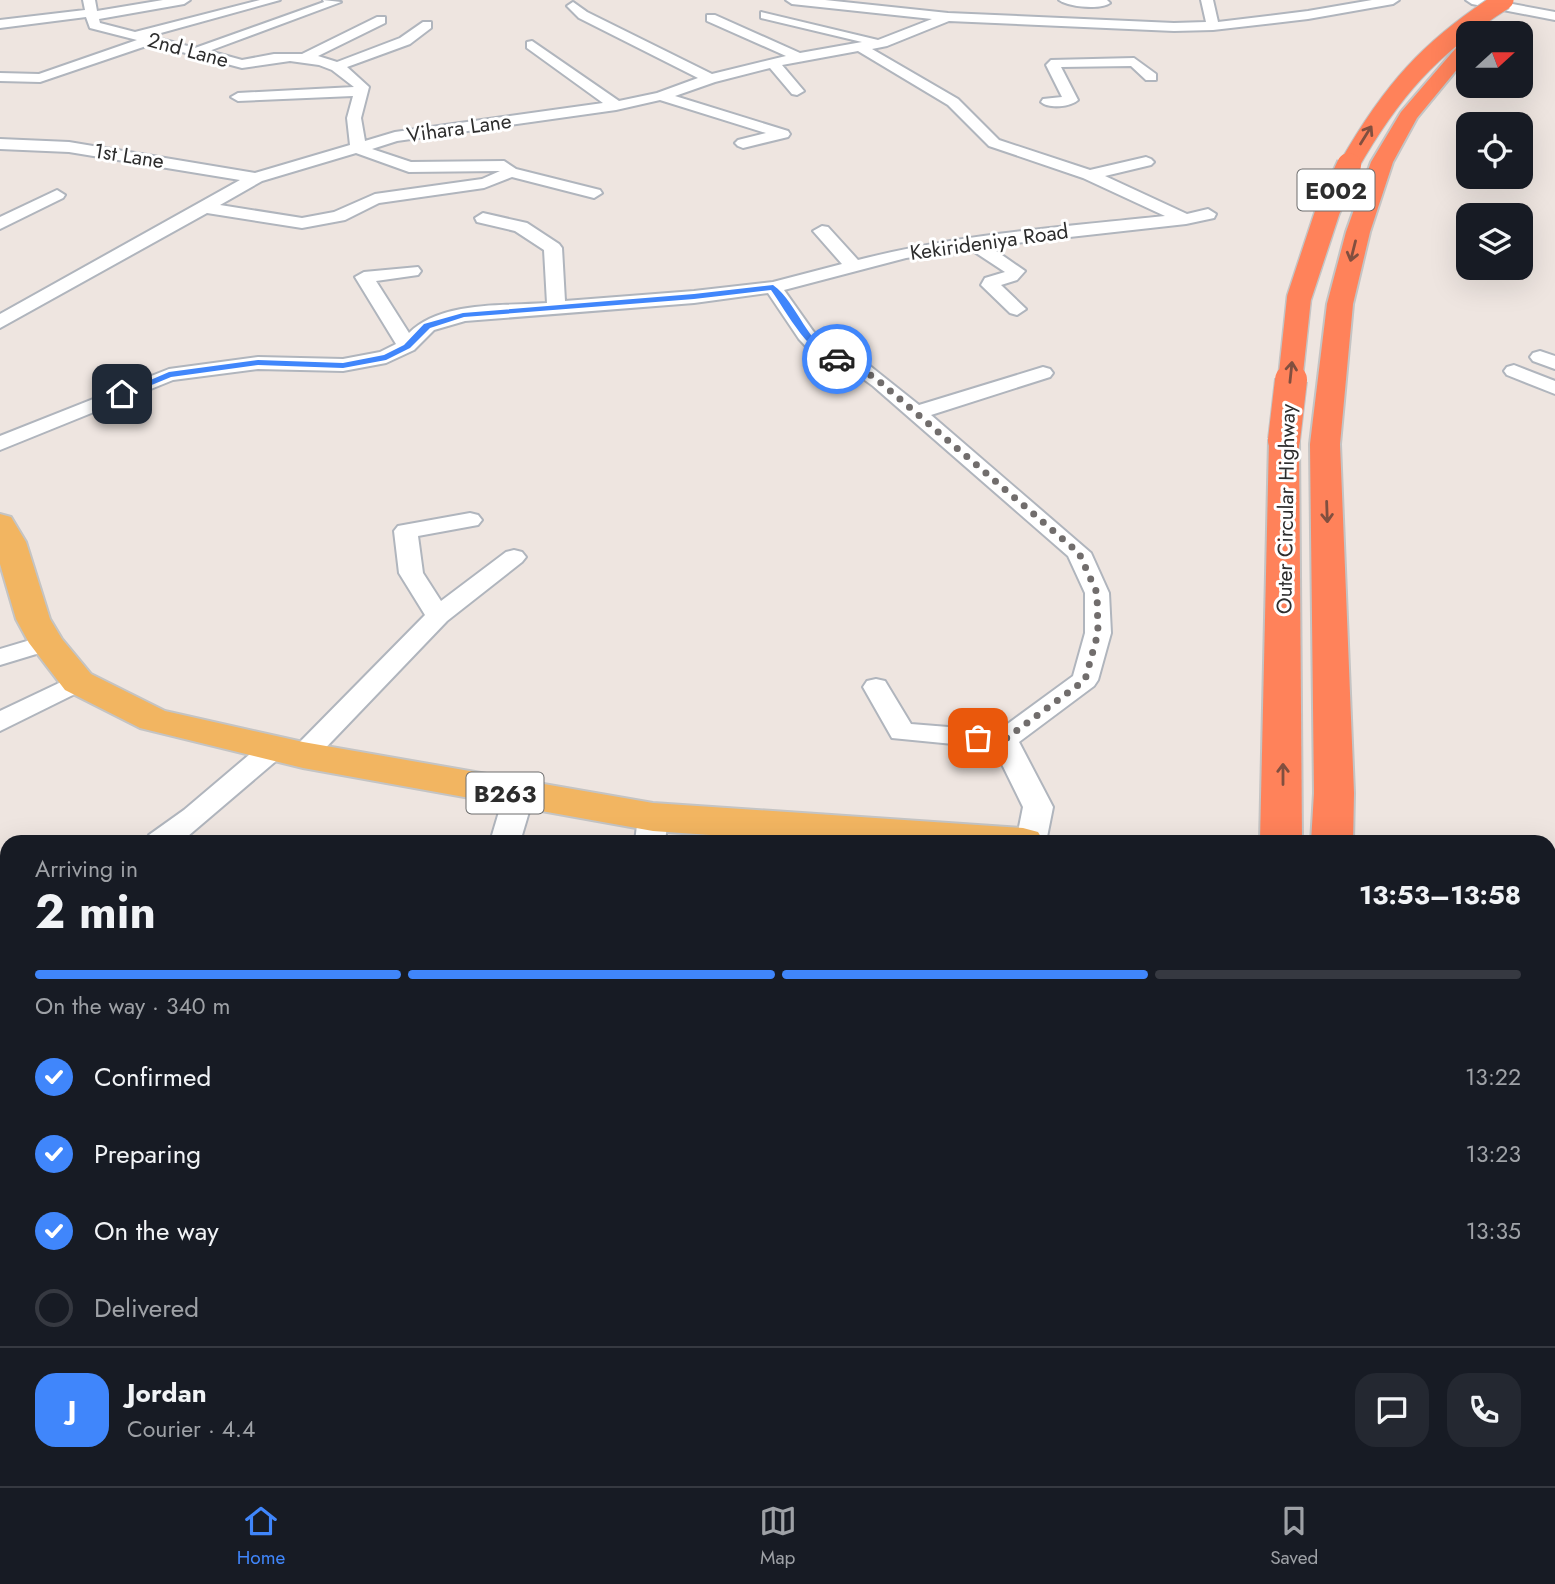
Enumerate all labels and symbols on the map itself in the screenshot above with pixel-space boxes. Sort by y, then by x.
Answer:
north arrow [1456,21,1533,98]
street label: 2nd Lane [144,25,232,75]
street label: Vihara Lane [405,106,513,150]
one-way arrow [1359,125,1373,145]
street label: 1st Lane [92,136,166,176]
road number: E002 [1298,170,1374,210]
street label: Kekirideniya Road [908,216,1070,268]
one-way arrow [1346,239,1359,262]
courier [802,324,872,394]
one-way arrow [1285,361,1298,384]
pin [92,364,152,424]
street label: Outer Circular Highway [1269,403,1303,614]
one-way arrow [1320,500,1334,523]
pin [948,708,1008,768]
one-way arrow [1276,762,1290,785]
road number: B263 [466,772,544,814]

